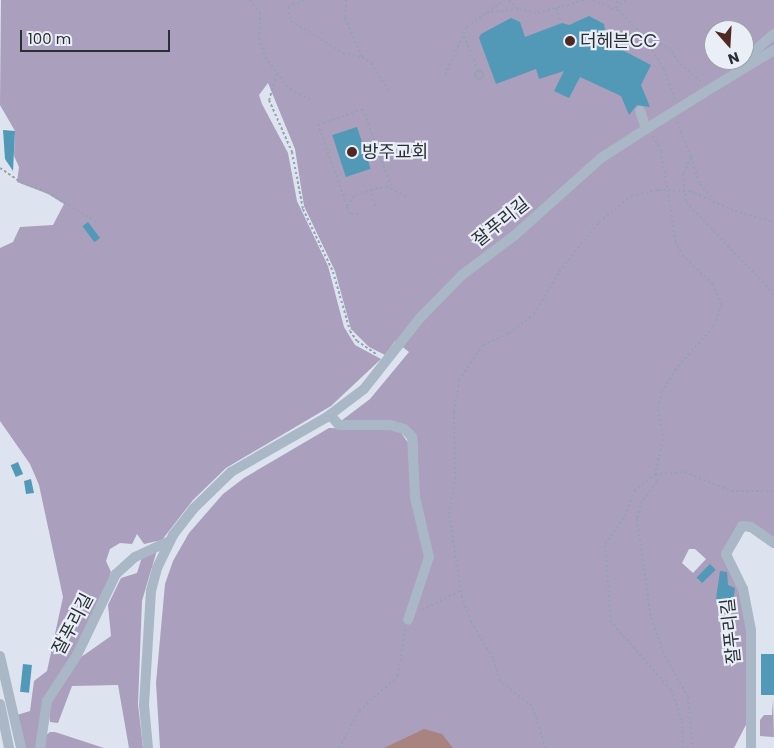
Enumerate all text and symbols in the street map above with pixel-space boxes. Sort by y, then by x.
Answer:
scale bar [22,20,172,52]
north arrow [704,20,754,70]
text: 100 m [28,28,71,49]
place label: 더헤븐CC [580,30,657,52]
marker: 더헤븐CC [564,35,576,47]
text: N [725,47,742,69]
place label: 방주교회 [362,141,428,163]
marker: 방주교회 [346,146,358,158]
street label: 잘푸리길 [468,193,534,251]
street label: 잘푸리길 [48,590,98,658]
street label: 잘푸리길 [717,597,745,665]

